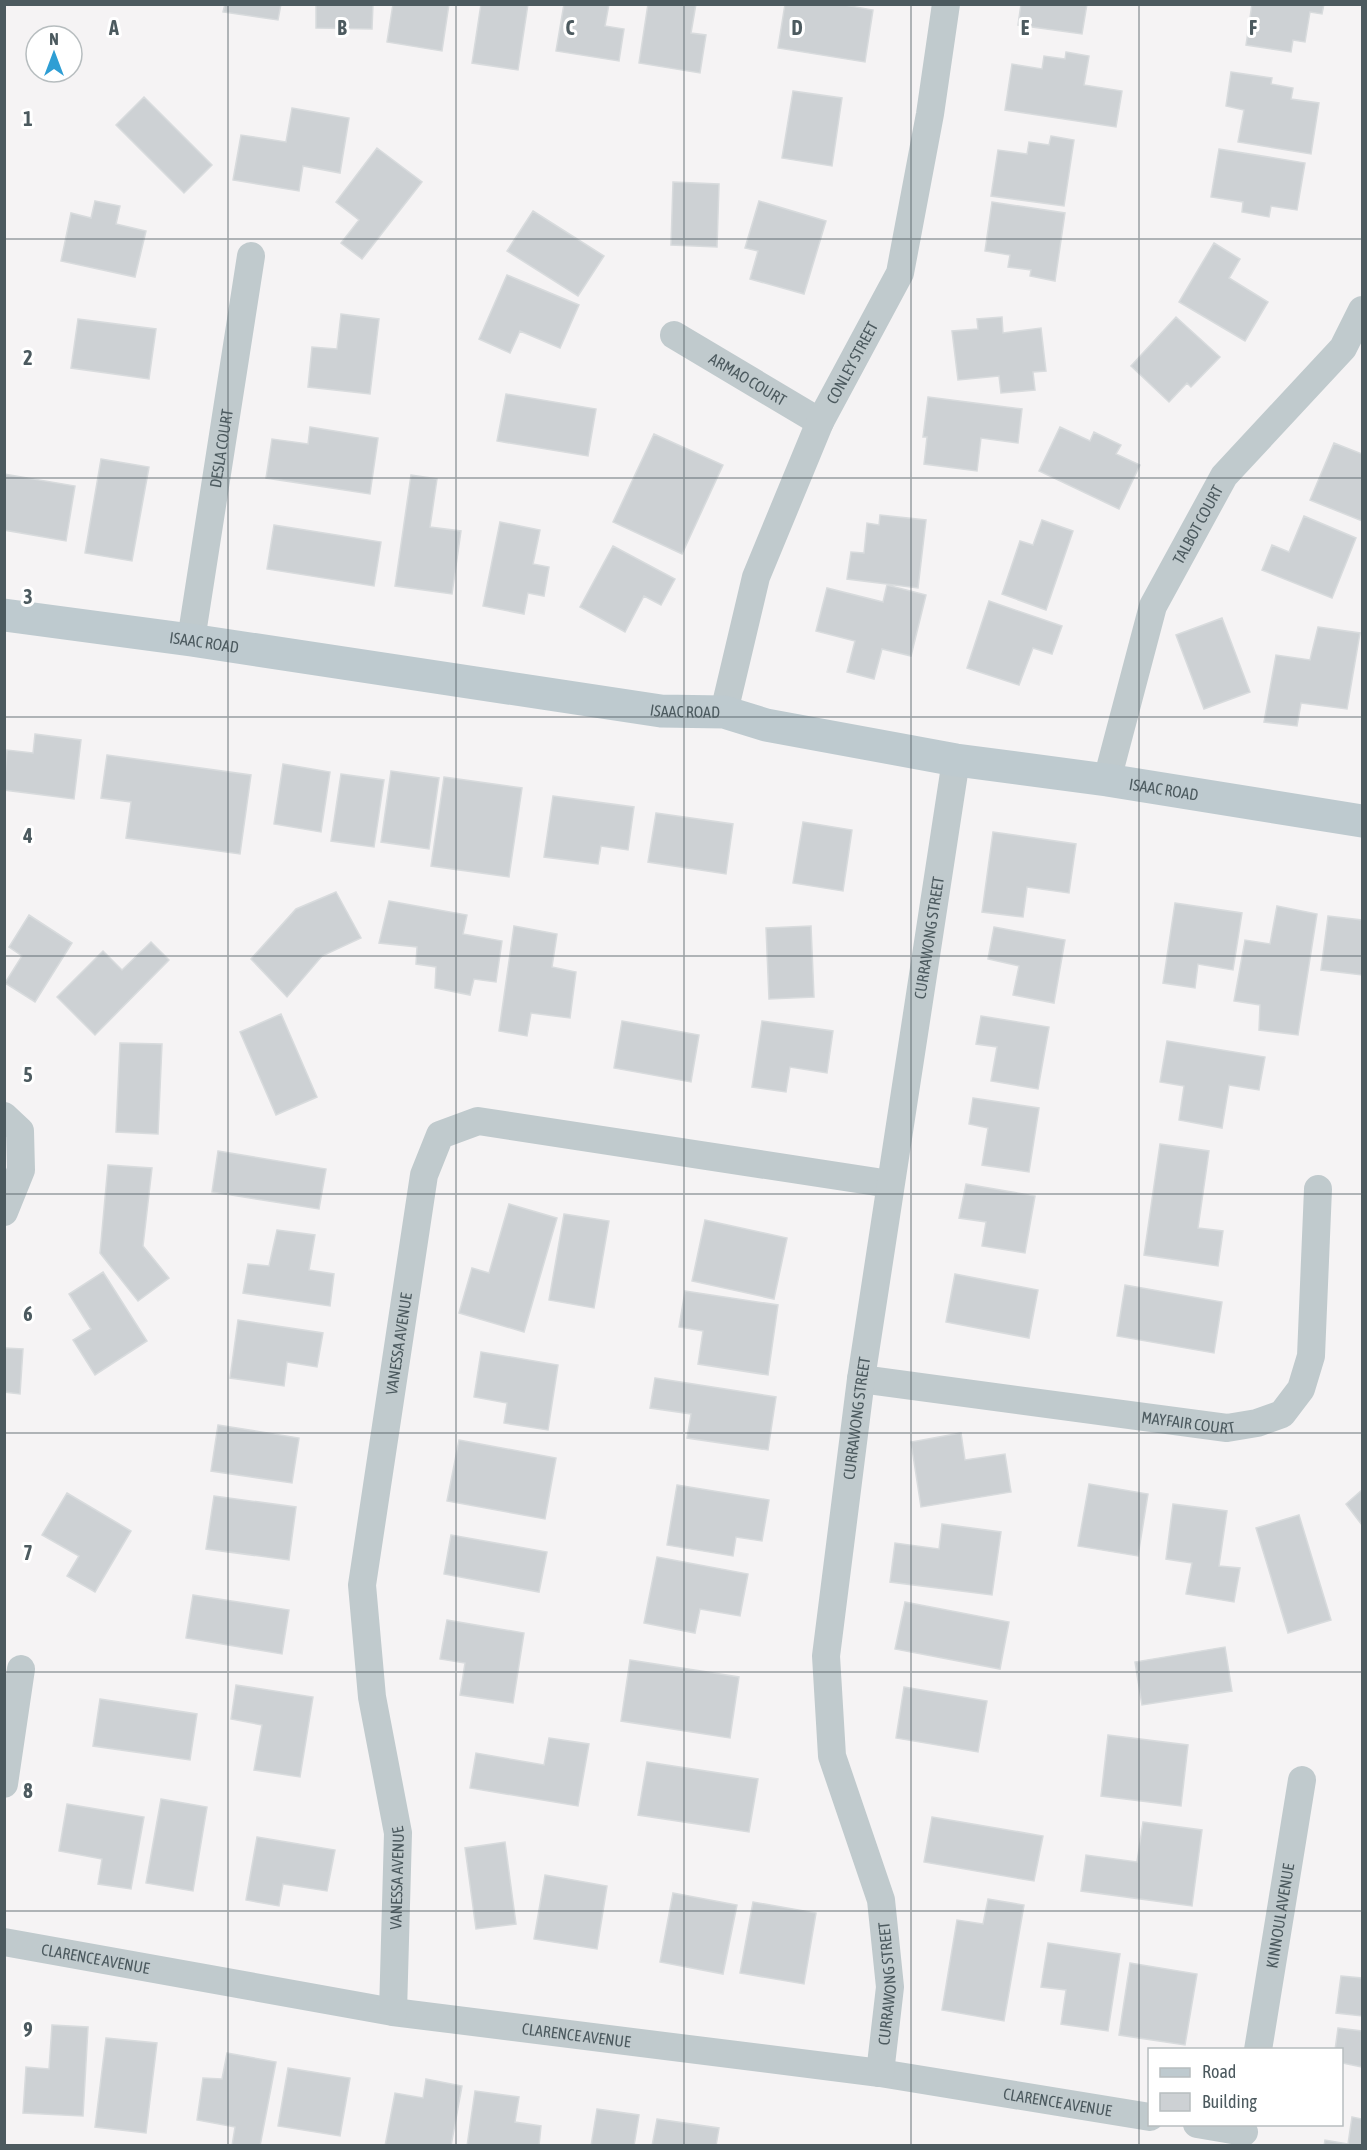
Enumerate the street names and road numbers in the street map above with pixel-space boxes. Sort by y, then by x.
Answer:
street label: CONLEY STREET [823,318,881,407]
street label: ARMAO COURT [706,349,790,409]
street label: DESLA COURT [206,408,236,489]
street label: TALBOT COURT [1169,482,1226,567]
street label: ISAAC ROAD [168,628,240,656]
street label: ISAAC ROAD [649,700,720,721]
street label: ISAAC ROAD [1128,775,1200,804]
street label: CURRAWONG STREET [910,875,947,1000]
street label: VANESSA AVENUE [382,1291,415,1396]
street label: CURRAWONG STREET [839,1356,873,1481]
street label: MAYFAIR COURT [1140,1408,1236,1437]
street label: VANESSA AVENUE [386,1825,407,1930]
street label: KINNOUL AVENUE [1262,1862,1297,1970]
street label: CURRAWONG STREET [874,1921,899,2046]
street label: CLARENCE AVENUE [40,1940,151,1977]
street label: CLARENCE AVENUE [521,2019,632,2051]
street label: CLARENCE AVENUE [1002,2084,1113,2120]

